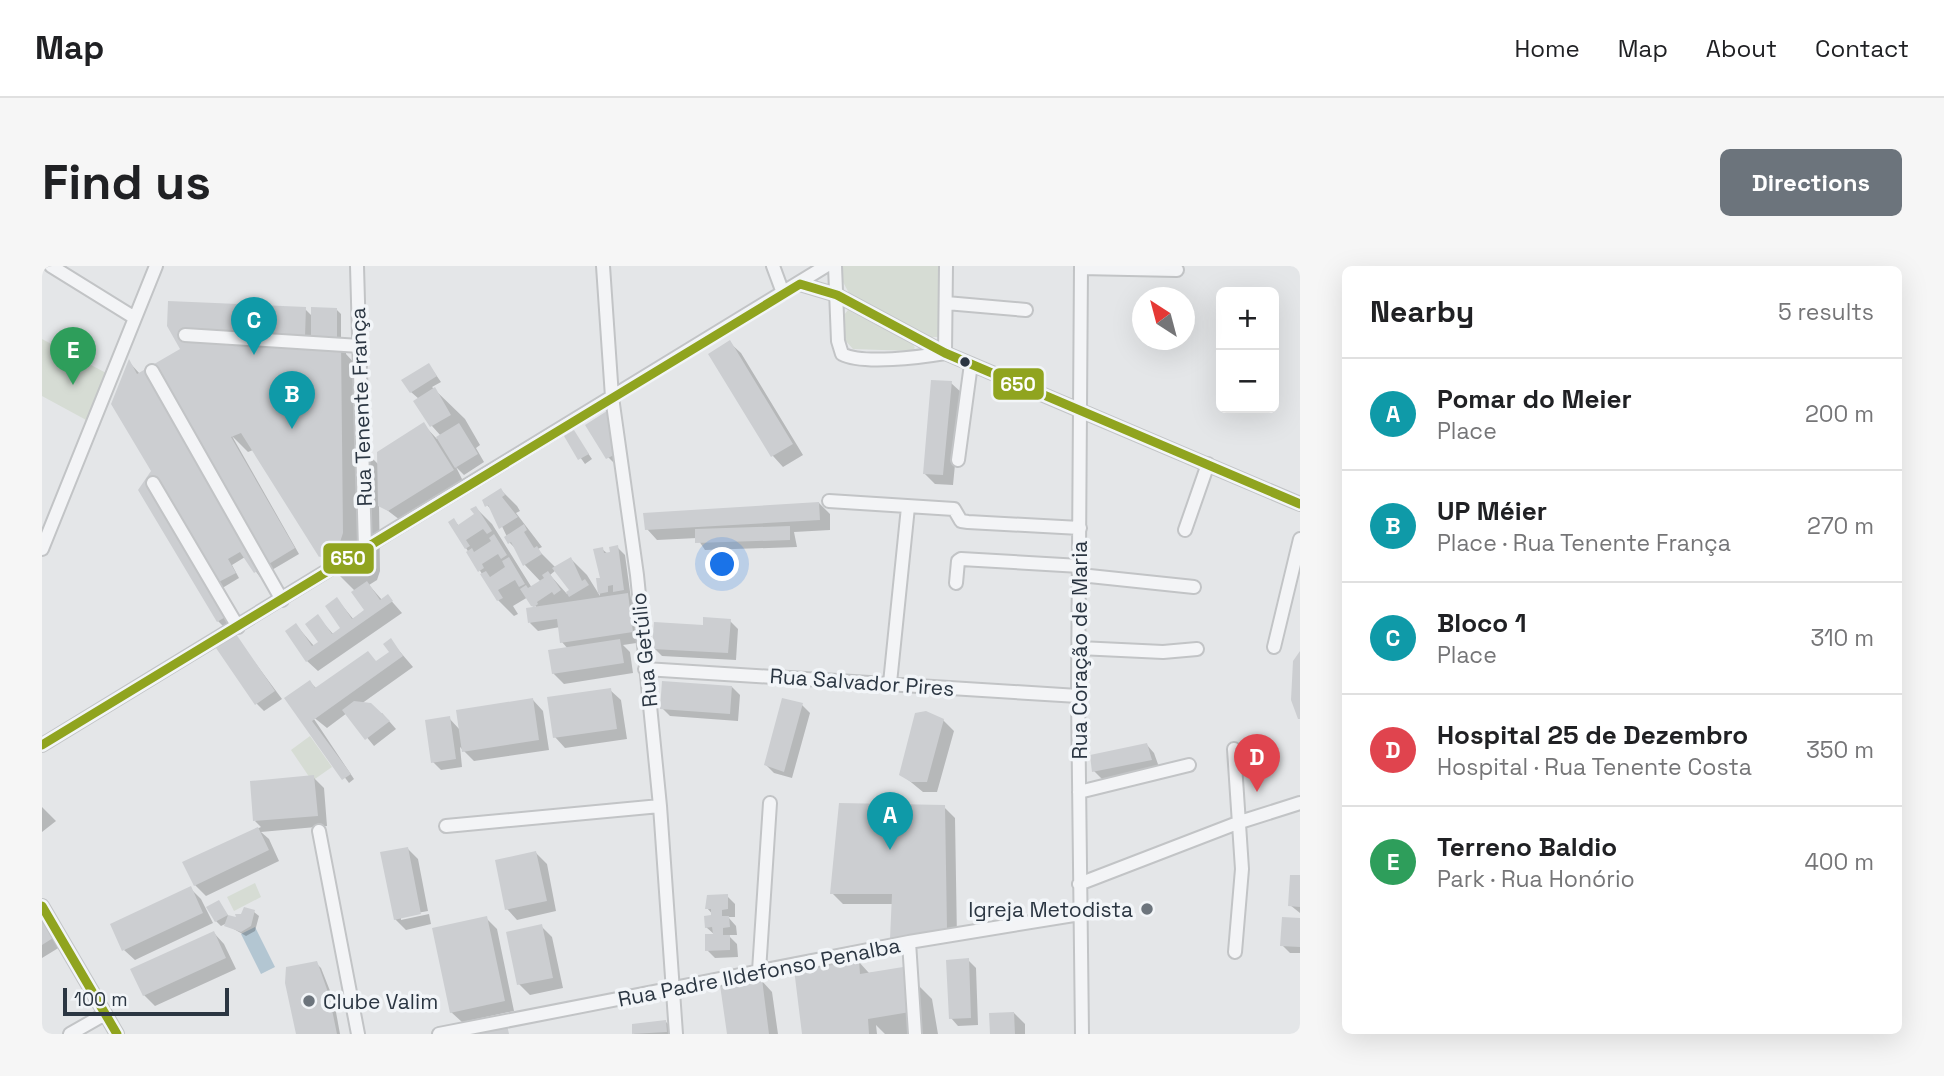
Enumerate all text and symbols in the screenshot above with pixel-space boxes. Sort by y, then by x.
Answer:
text: Map [35,27,104,69]
text: Home [1514,33,1580,64]
text: Map [1618,33,1668,64]
text: About [1706,33,1777,64]
text: Contact [1815,33,1909,64]
button: Directions [1720,149,1902,216]
text: Find us [42,151,211,213]
north arrow [1132,287,1195,350]
map controls [1216,287,1279,413]
button: + [1216,287,1279,350]
text: Nearby [1370,292,1474,331]
pin: C [231,297,277,355]
text: 5 results [1778,297,1874,327]
street label: Rua Tenente França [344,307,378,507]
pin: E [50,327,96,385]
button: − [1216,350,1279,413]
unlabelled marker [958,355,972,369]
line badge: 650 [992,367,1045,401]
pin: B [269,371,315,429]
text: 650 [1000,372,1036,397]
text: Pomar do Meier [1437,382,1632,416]
text: A [1386,399,1400,429]
text: 200 m [1805,399,1874,429]
text: Place [1437,416,1497,446]
text: UP Méier [1437,494,1547,528]
text: B [1385,511,1401,541]
text: 270 m [1807,511,1874,541]
text: Place · Rua Tenente França [1437,528,1731,558]
street label: Rua Coração de Maria [1066,541,1093,759]
line badge: 650 [322,542,375,575]
text: 650 [330,546,366,571]
your location [705,547,739,581]
street label: Rua Getúlio [625,591,663,709]
text: Bloco 1 [1437,606,1527,640]
text: C [1386,623,1400,653]
text: 310 m [1810,623,1874,653]
text: Place [1437,640,1497,670]
street label: Rua Salvador Pires [769,662,955,702]
text: Hospital 25 de Dezembro [1437,718,1748,752]
pin: D [1234,734,1280,792]
text: D [1385,735,1401,765]
text: 350 m [1806,735,1874,765]
text: Hospital · Rua Tenente Costa [1437,752,1752,782]
pin: A [867,792,913,850]
text: Terreno Baldio [1437,830,1617,864]
text: E [1387,847,1399,877]
text: 400 m [1804,847,1874,877]
text: Park · Rua Honório [1437,864,1635,894]
place label: Igreja Metodista [968,896,1133,923]
marker: Igreja Metodista [1139,901,1155,917]
street label: Rua Padre Ildefonso Penalba [616,931,902,1013]
scale bar [63,985,229,1017]
text: 100 m [74,987,128,1012]
place label: Clube Valim [323,988,438,1015]
marker: Clube Valim [301,993,317,1009]

